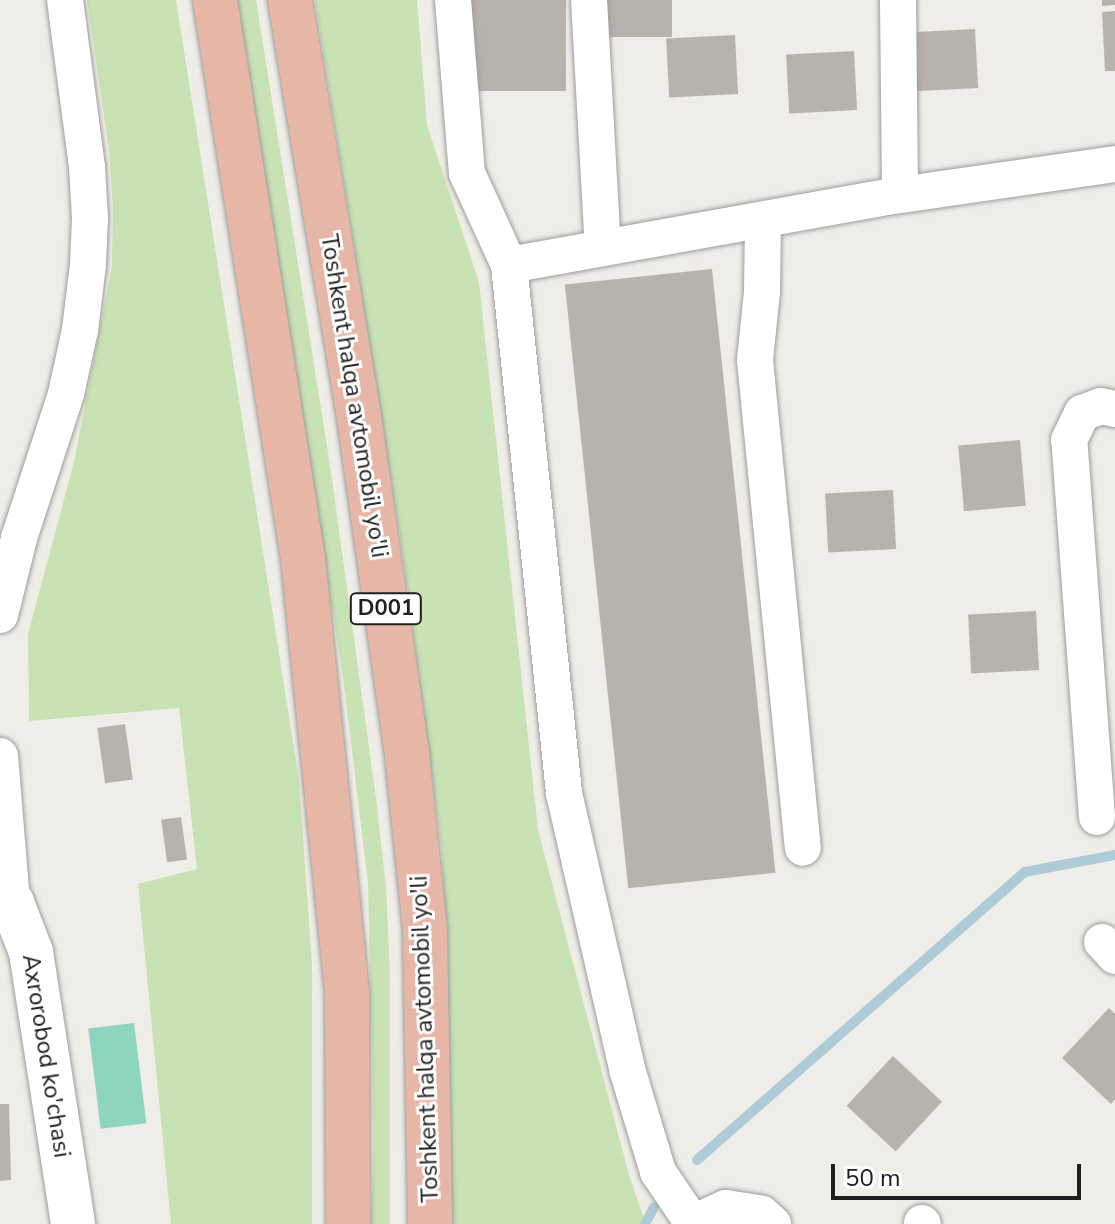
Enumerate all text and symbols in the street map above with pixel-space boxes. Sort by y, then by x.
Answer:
street label: Toshkent halqa avtomobil yo'li [314,232,394,560]
road number: D001 [348,591,424,627]
street label: Toshkent halqa avtomobil yo'li [405,875,445,1203]
street label: Axrorobod ko'chasi [16,952,76,1160]
scale bar [835,1148,1085,1198]
text: 50 m [845,1162,901,1194]

